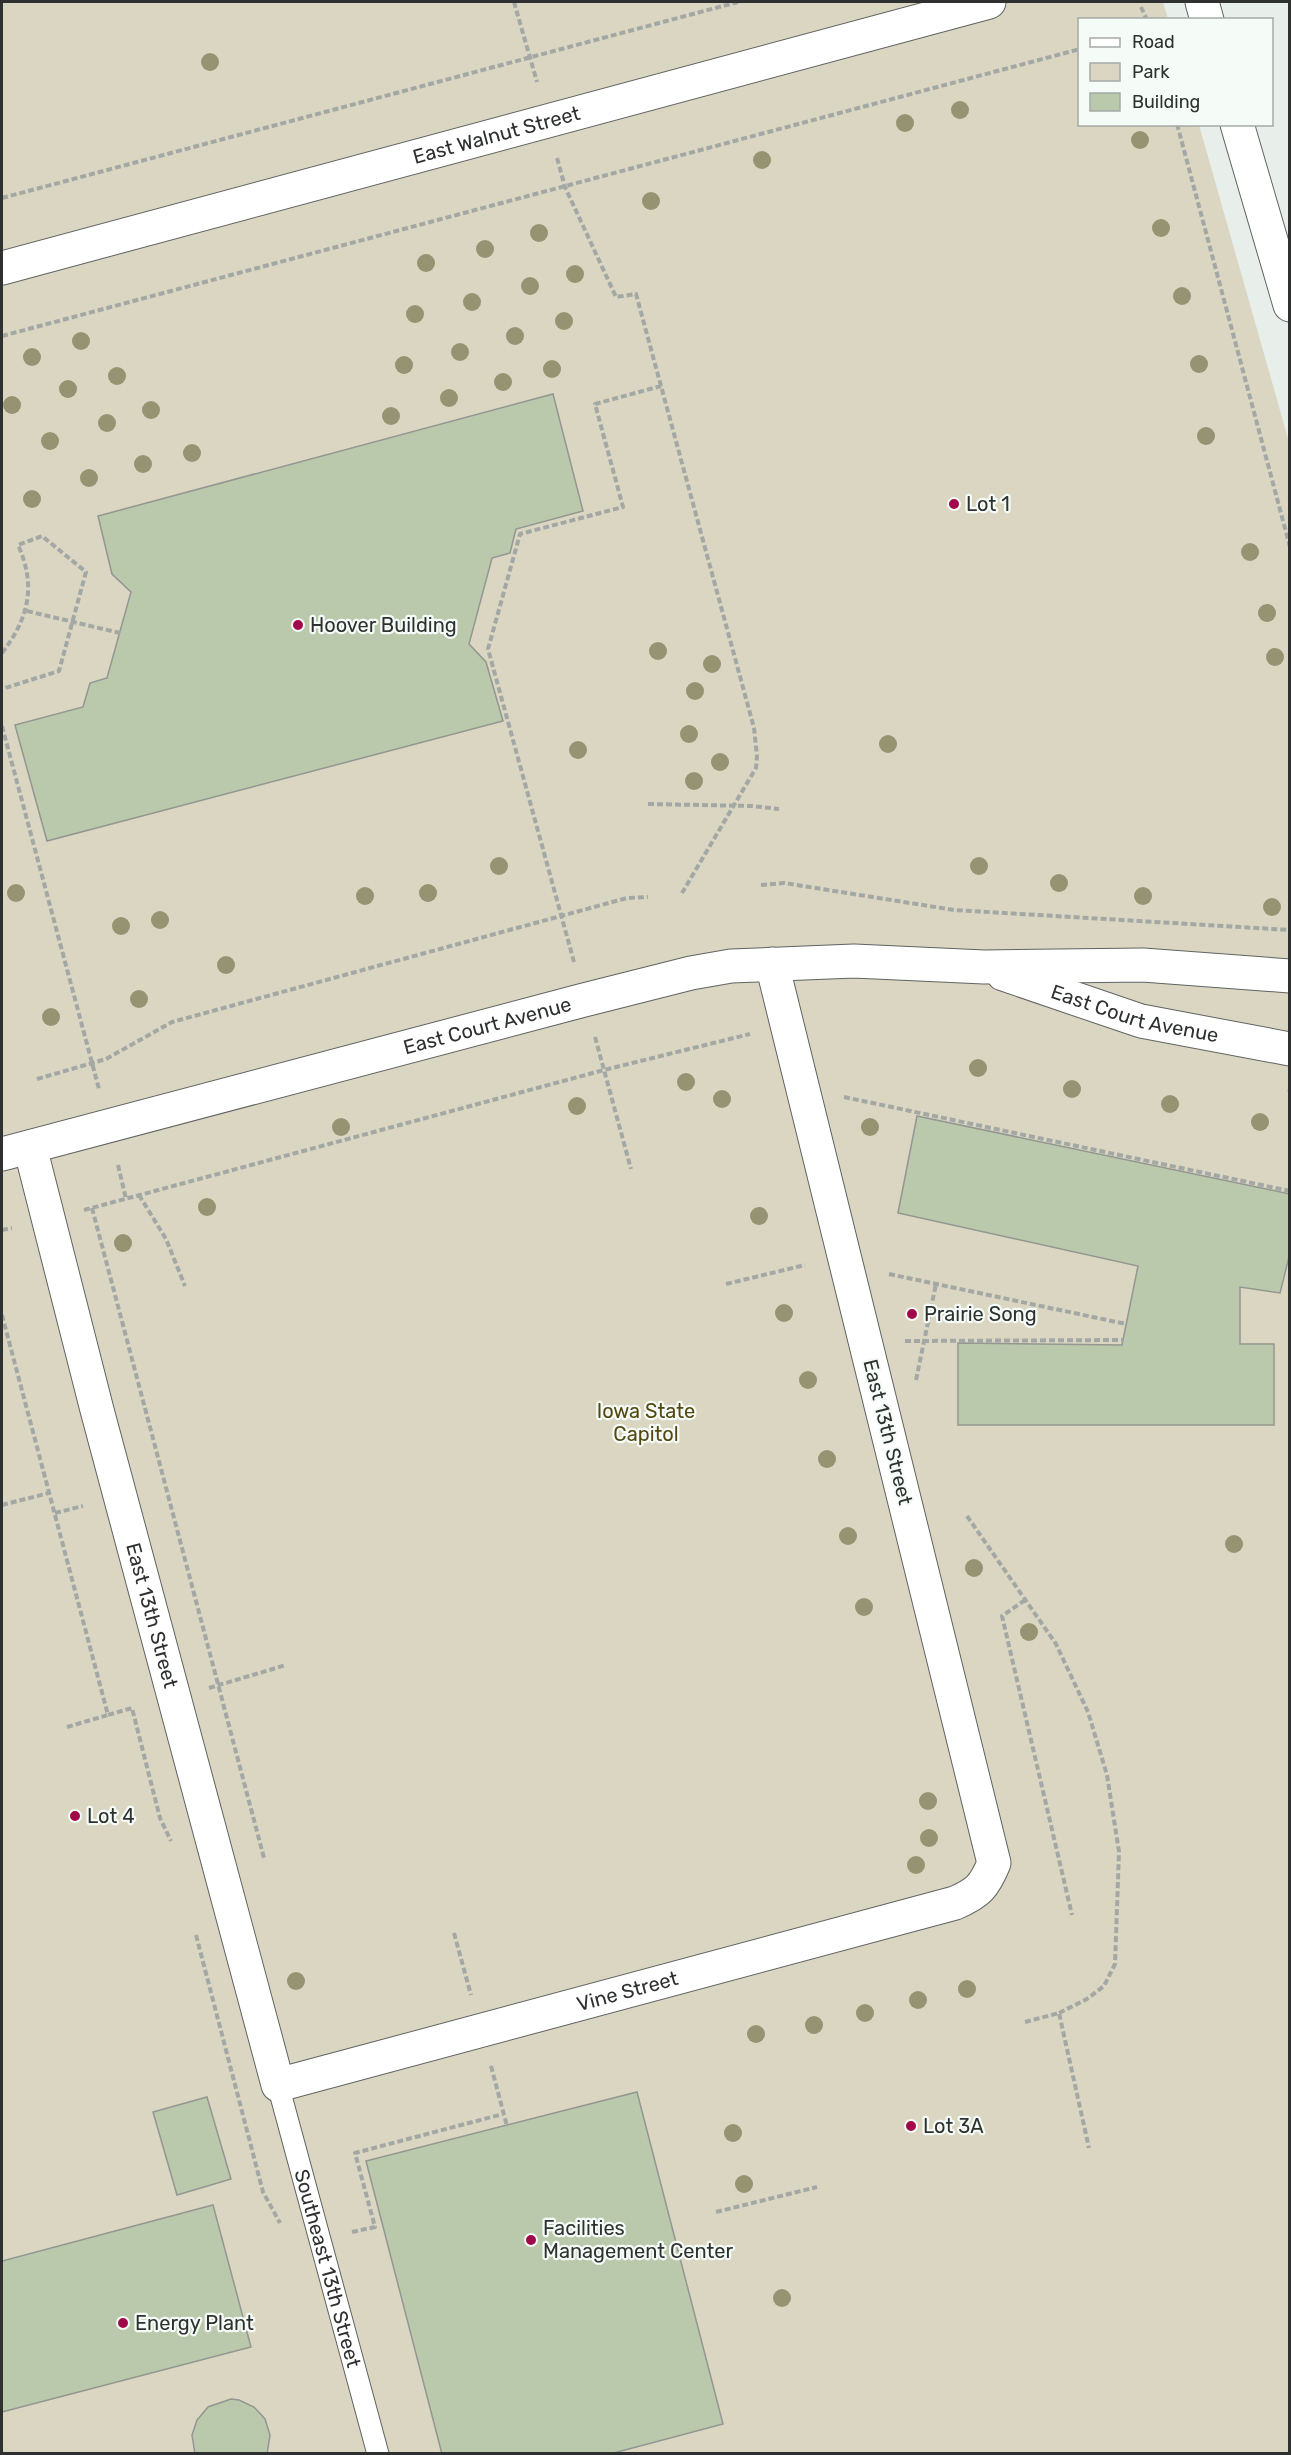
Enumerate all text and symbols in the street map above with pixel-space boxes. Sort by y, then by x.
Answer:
legend [1078,18,1273,126]
text: Road [1132,31,1175,53]
text: Park [1132,61,1170,83]
text: Building [1132,91,1200,113]
street label: East Walnut Street [410,101,583,169]
place label: Lot 1 [966,492,1010,516]
marker: Lot 1 [947,497,961,511]
place label: Hoover Building [310,613,457,637]
marker: Hoover Building [291,618,305,632]
street label: East Court Avenue [1048,979,1221,1047]
street label: East Court Avenue [401,992,574,1059]
place label: Prairie Song [924,1302,1037,1326]
marker: Prairie Song [905,1307,919,1321]
street label: East 13th Street [858,1357,918,1508]
park label: Iowa State Capitol [597,1399,695,1446]
street label: East 13th Street [121,1540,183,1691]
place label: Lot 4 [87,1804,135,1828]
marker: Lot 4 [68,1809,82,1823]
street label: Vine Street [574,1966,681,2016]
place label: Lot 3A [923,2114,984,2138]
marker: Lot 3A [904,2119,918,2133]
street label: Southeast 13th Street [289,2167,366,2370]
place label: Facilities Management Center [543,2216,733,2263]
marker: Facilities Management Center [524,2233,538,2247]
place label: Energy Plant [135,2311,254,2335]
marker: Energy Plant [116,2316,130,2330]

